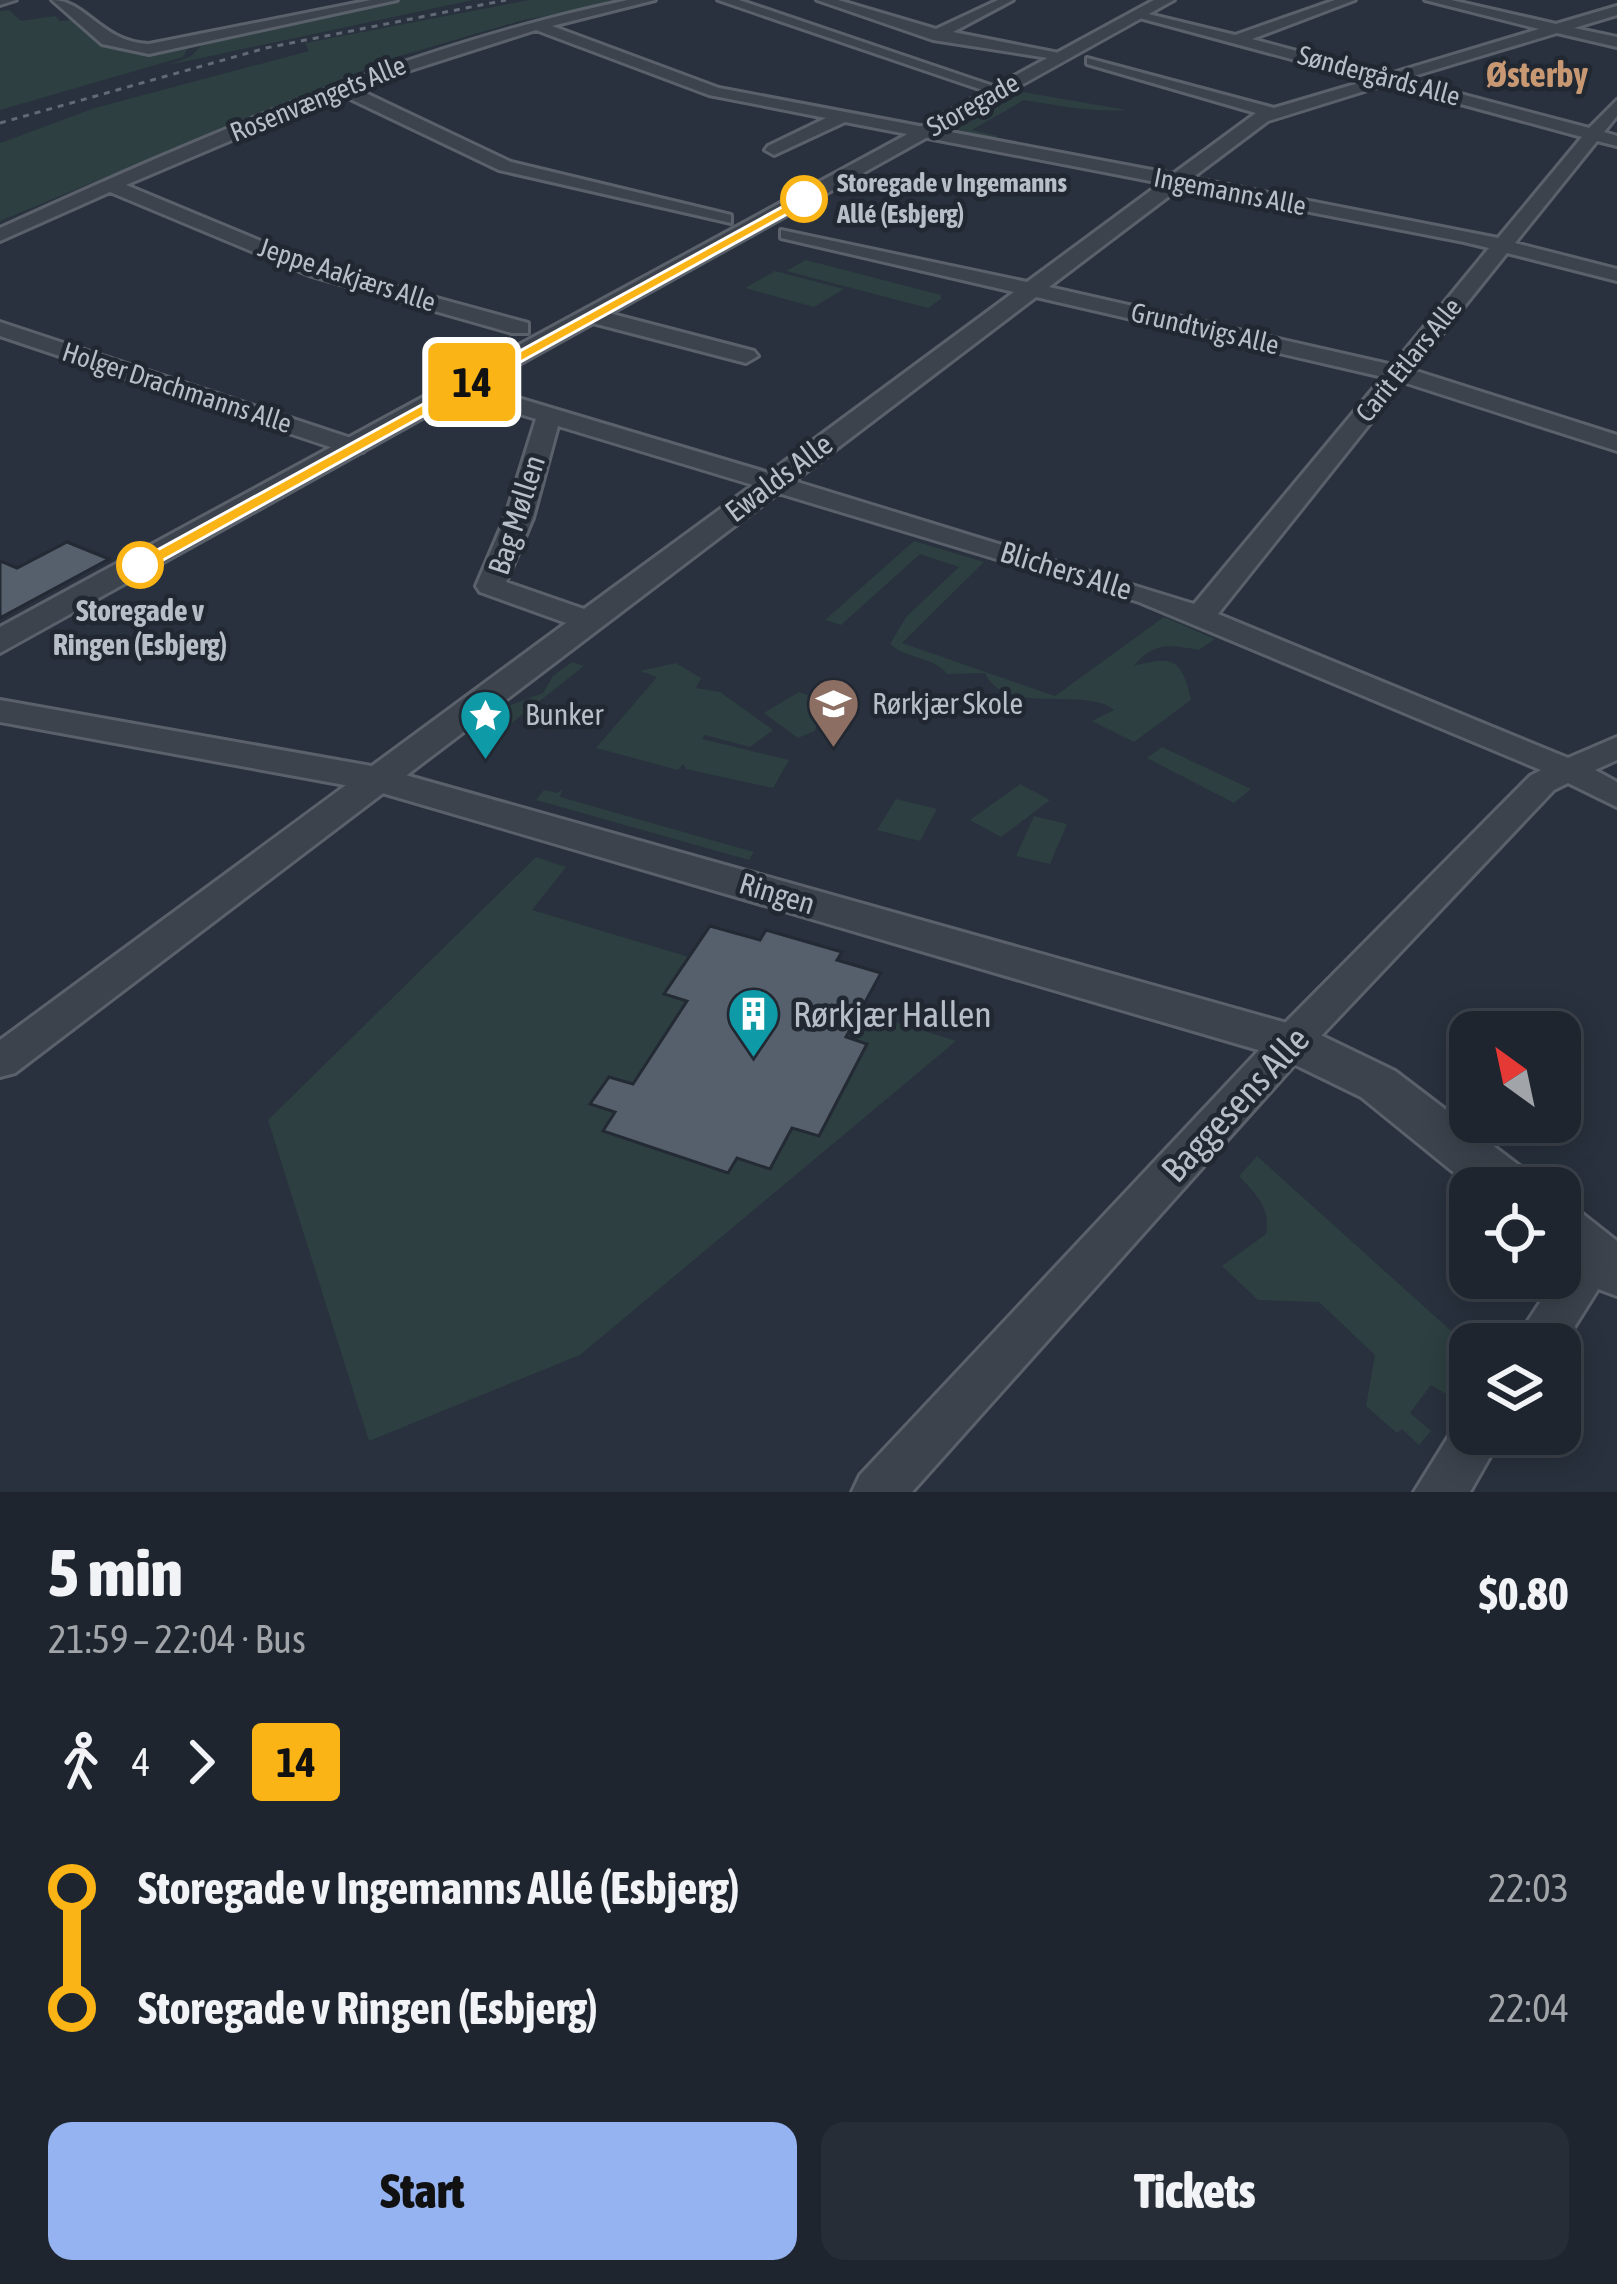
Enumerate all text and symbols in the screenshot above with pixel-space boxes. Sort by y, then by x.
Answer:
street label: Søndergårds Alle [1295,39,1464,112]
street label: Rosenvængets Alle [226,49,410,148]
district label: Østerby [1486,53,1588,95]
street label: Storegade [921,67,1024,142]
street label: Ingemanns Alle [1151,162,1309,221]
place label: Storegade v Ingemanns Allé (Esbjerg) [836,167,1067,229]
marker: Storegade v Ingemanns Allé (Esbjerg) [782,177,826,221]
street label: Jeppe Aakjærs Alle [255,231,440,318]
street label: Carit Etlars Alle [1349,292,1468,428]
street label: Grundtvigs Alle [1128,296,1282,361]
street label: Holger Drachmanns Alle [59,336,296,439]
line badge: 14 [418,343,526,421]
text: 14 [452,358,492,406]
street label: Ewalds Alle [718,426,838,528]
street label: Bag Møllen [481,451,551,579]
street label: Blichers Alle [996,534,1136,606]
marker: Storegade v Ringen (Esbjerg) [118,543,162,587]
place label: Storegade v Ringen (Esbjerg) [53,593,227,661]
school or university icon: Rørkjær Skole [805,676,861,750]
place label: Rørkjær Skole [872,686,1023,720]
place icon: Bunker [458,687,514,761]
place label: Bunker [525,697,604,731]
street label: Ringen [736,866,819,921]
building icon: Rørkjær Hallen [726,986,782,1060]
place label: Rørkjær Hallen [793,993,992,1035]
north arrow [1449,1011,1581,1143]
map controls [1449,1011,1581,1455]
street label: Baggesens Alle [1153,1018,1317,1190]
button: locate [1449,1167,1581,1299]
button: layers [1449,1323,1581,1455]
text: 5 min [48,1534,183,1610]
text: $0.80 [1479,1568,1569,1620]
text: 21:59 – 22:04 · Bus [48,1617,306,1661]
icon: walk [48,1729,114,1795]
icon: forward [168,1729,234,1795]
text: 14 [276,1738,316,1786]
text: 4 [132,1740,150,1784]
text: Storegade v Ingemanns Allé (Esbjerg) [138,1862,740,1914]
text: 22:03 [1488,1866,1569,1910]
text: Storegade v Ringen (Esbjerg) [138,1982,598,2034]
text: 22:04 [1488,1986,1569,2030]
button: Start [48,2122,797,2260]
button: Tickets [821,2122,1569,2260]

